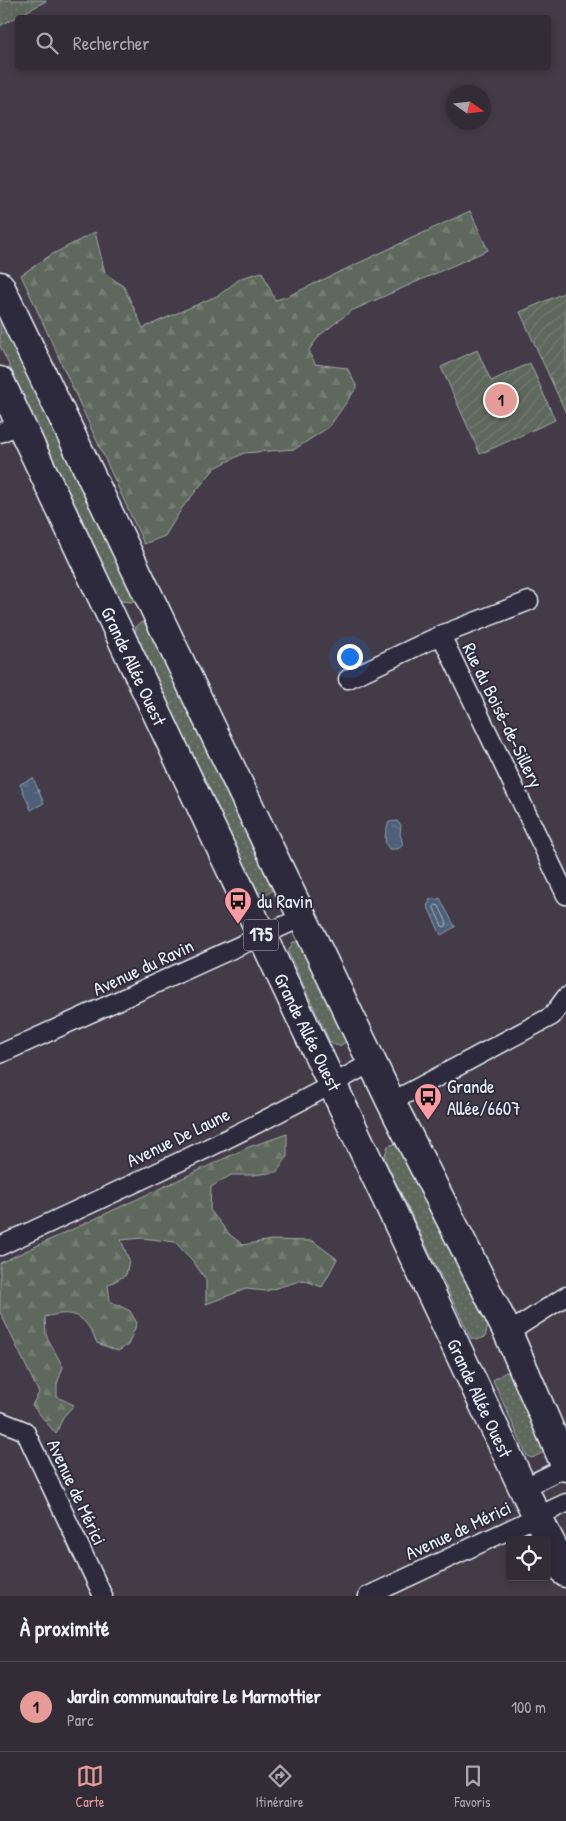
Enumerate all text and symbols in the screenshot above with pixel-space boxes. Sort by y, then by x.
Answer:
search box [15,15,551,70]
icon: search [33,29,61,57]
text: Rechercher [73,30,150,56]
north arrow [446,85,491,130]
pin: 1 [485,381,517,419]
street label: Grande Allée Ouest [95,602,173,730]
street label: Rue du Boisé-de-Sillery [457,638,549,792]
your location [337,644,363,670]
bus stop icon: du Ravin [223,886,253,925]
place label: du Ravin [257,888,313,914]
road number: 175 [244,920,278,950]
street label: Avenue du Ravin [88,932,198,1002]
street label: Grande Allée Ouest [268,969,348,1096]
place label: Grande Allée/6607 [447,1073,521,1121]
bus stop icon: Grande Allée/6607 [413,1082,443,1121]
street label: Avenue De Laune [122,1101,234,1173]
street label: Grande Allée Ouest [441,1334,519,1462]
street label: Avenue de Mérici [41,1435,113,1549]
street label: Avenue de Mérici [401,1494,515,1566]
map controls [506,1536,551,1581]
button: locate [506,1536,551,1581]
text: À proximité [20,1614,109,1643]
text: Jardin communautaire Le Marmottier [67,1683,321,1709]
text: 1 [33,1696,39,1718]
text: 100 m [511,1696,546,1718]
text: Parc [67,1709,93,1731]
tab: Carte [76,1762,104,1811]
tab: Itinéraire [255,1762,304,1811]
tab: Favoris [455,1762,490,1811]

